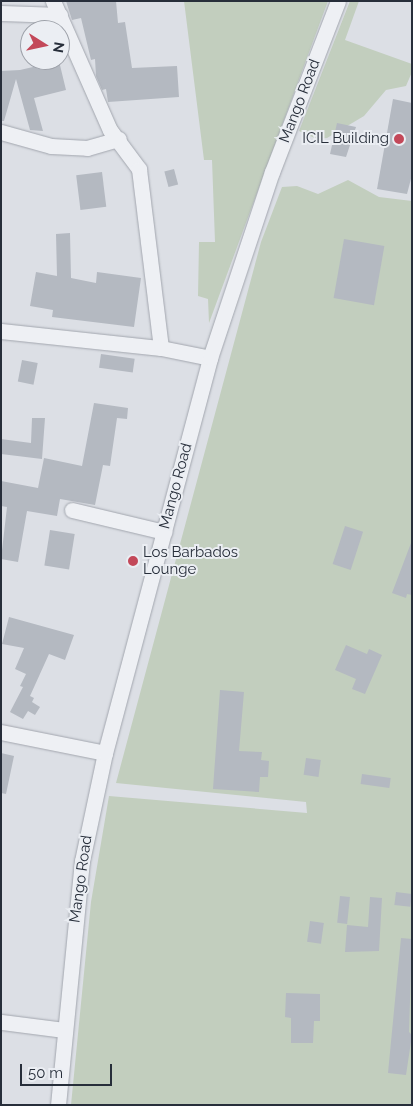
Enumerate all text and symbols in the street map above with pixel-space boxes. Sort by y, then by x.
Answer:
north arrow [20,20,70,70]
text: N [50,41,68,54]
street label: Mango Road [276,57,324,145]
place label: ICIL Building [302,130,389,148]
marker: ICIL Building [393,133,405,145]
street label: Mango Road [156,441,196,531]
place label: Los Barbados Lounge [143,543,238,578]
marker: Los Barbados Lounge [127,555,139,567]
street label: Mango Road [66,834,96,924]
scale bar [22,1054,115,1086]
text: 50 m [28,1064,63,1082]

